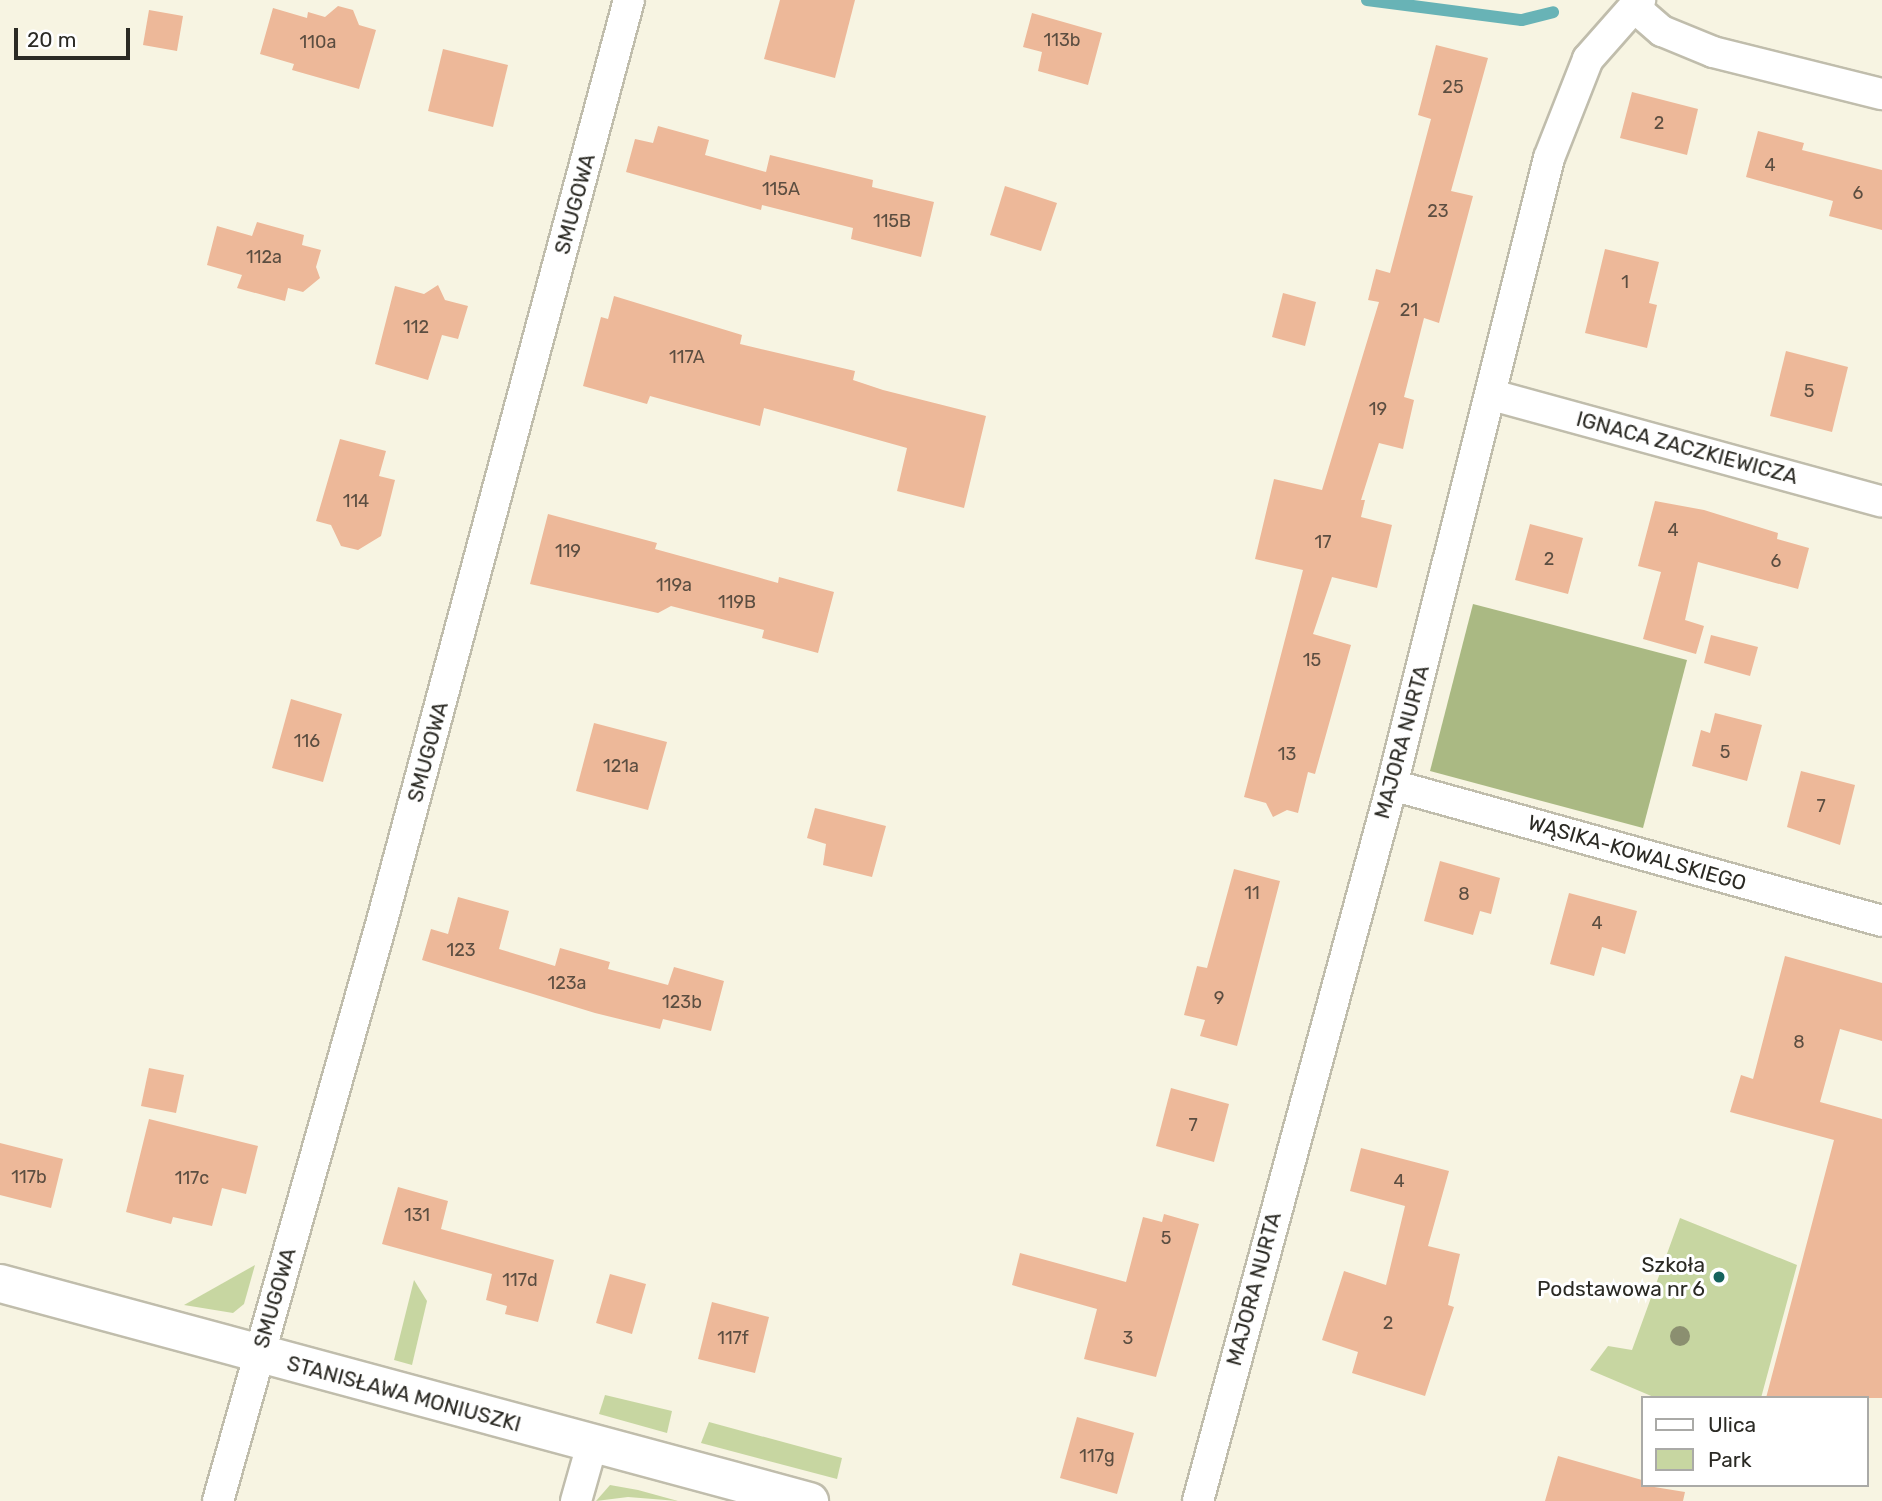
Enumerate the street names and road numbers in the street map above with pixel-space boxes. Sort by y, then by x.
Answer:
street label: SMUGOWA [549,151,601,257]
street label: IGNACA ZACZKIEWICZA [1573,406,1801,490]
street label: MAJORA NURTA [1369,662,1435,822]
street label: SMUGOWA [402,699,454,805]
street label: WĄSIKA-KOWALSKIEGO [1525,810,1749,896]
street label: MAJORA NURTA [1221,1209,1287,1369]
street label: SMUGOWA [249,1245,301,1351]
street label: STANISŁAWA MONIUSZKI [284,1351,524,1437]

